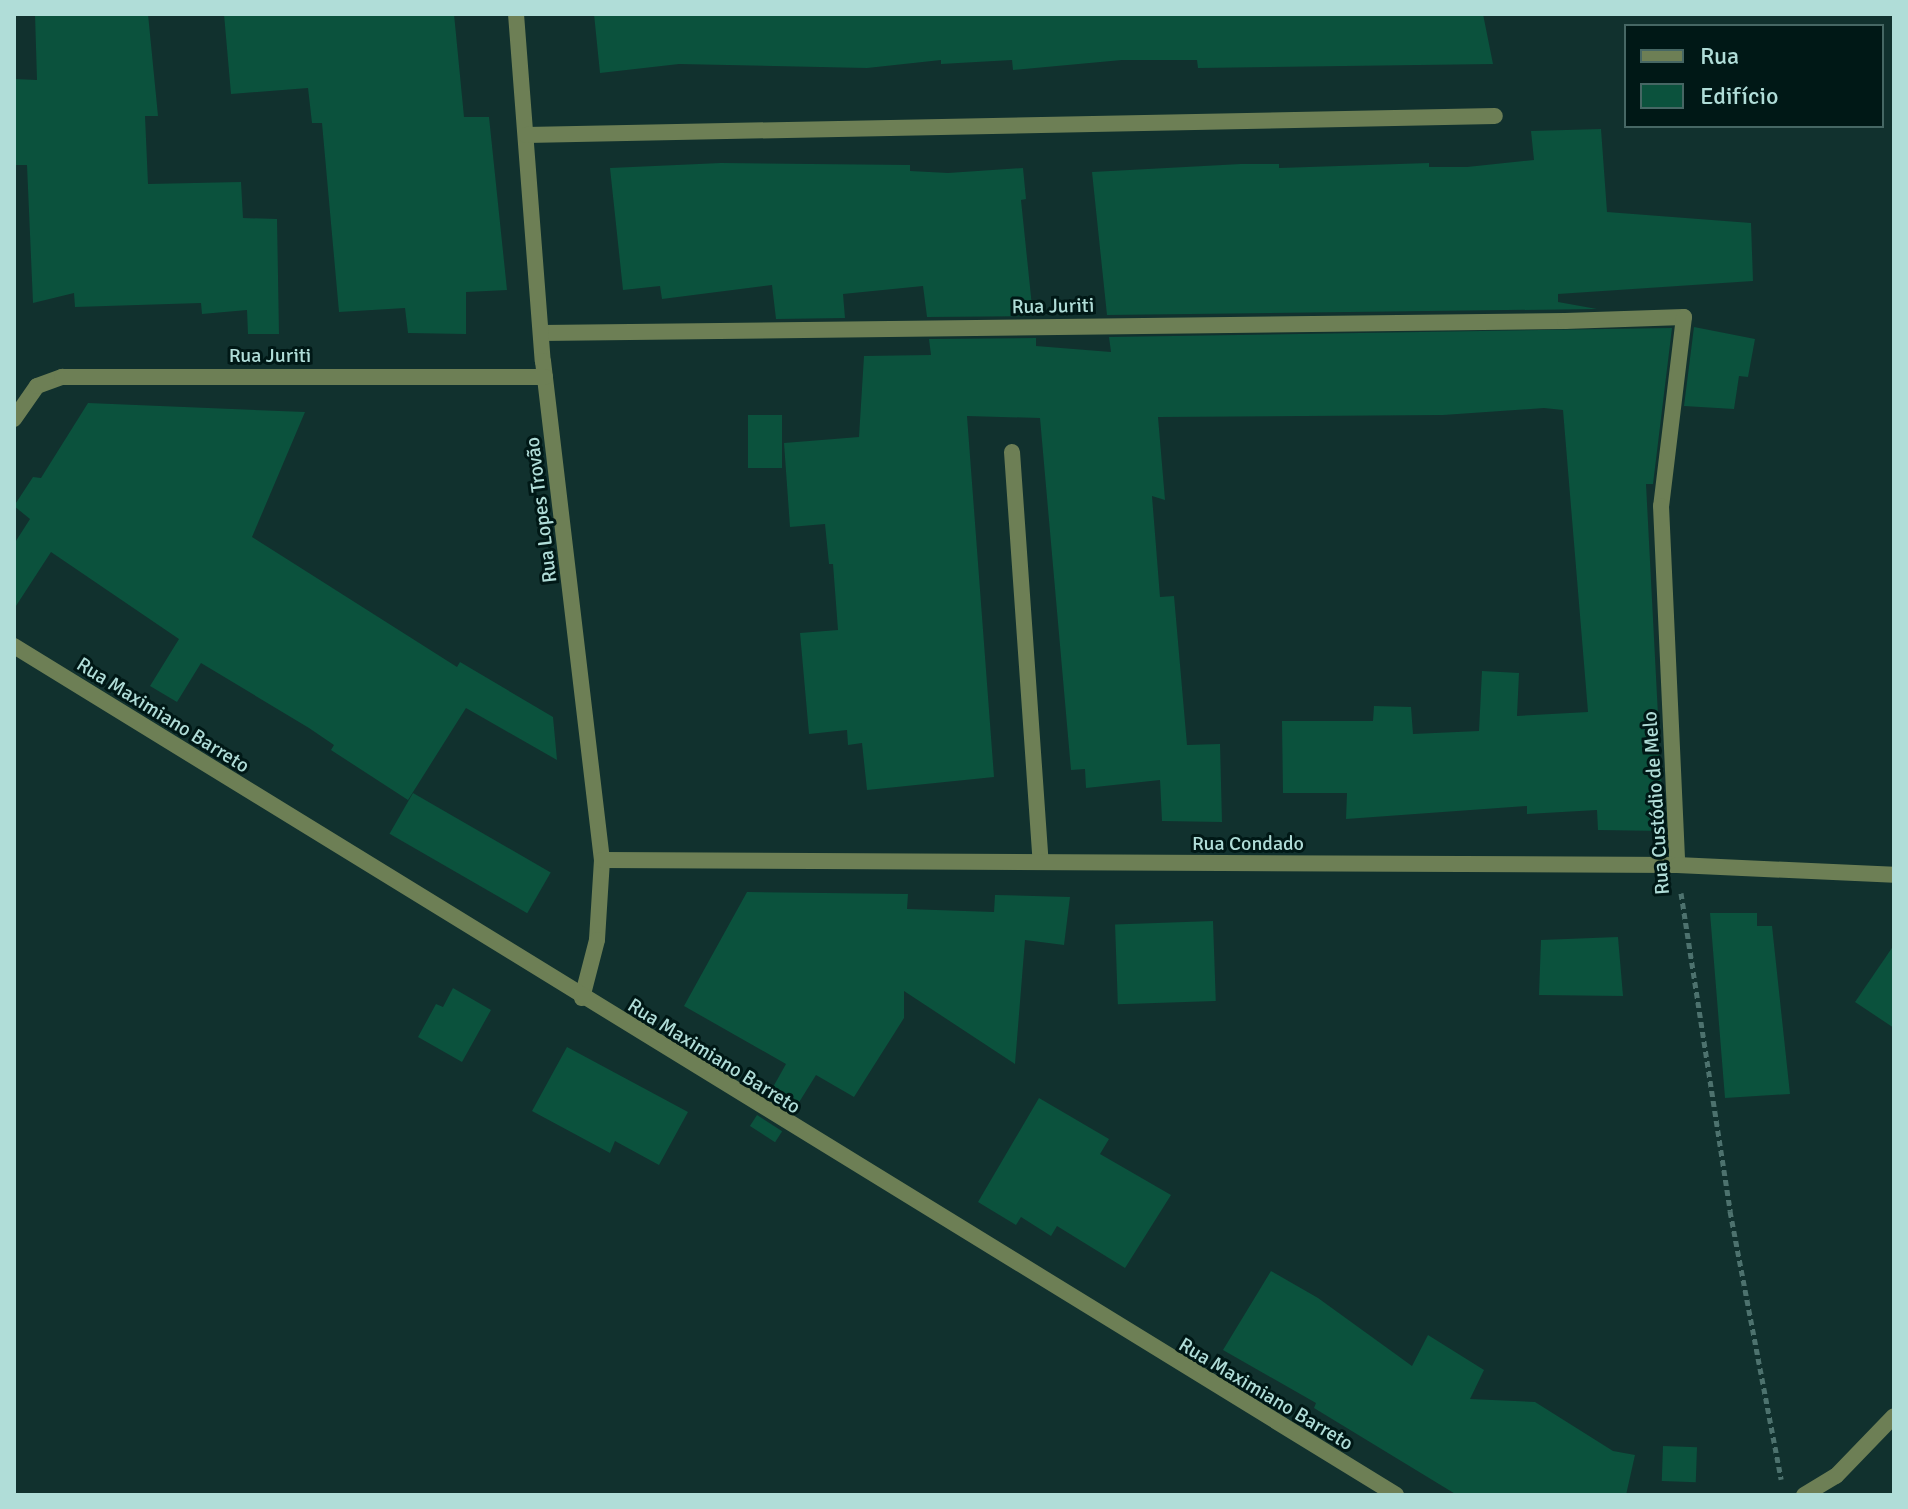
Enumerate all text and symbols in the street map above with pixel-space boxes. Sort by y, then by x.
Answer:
legend [1624,24,1884,128]
text: Rua [1700,41,1739,71]
text: Edifício [1700,81,1778,111]
street label: Rua Juriti [1012,293,1094,319]
street label: Rua Juriti [229,343,311,367]
street label: Rua Lopes Trovão [520,436,562,584]
street label: Rua Maximiano Barreto [72,652,254,778]
street label: Rua Custódio de Melo [1638,710,1674,896]
street label: Rua Condado [1192,831,1304,855]
street label: Rua Maximiano Barreto [623,993,805,1119]
street label: Rua Maximiano Barreto [1175,1332,1357,1456]

